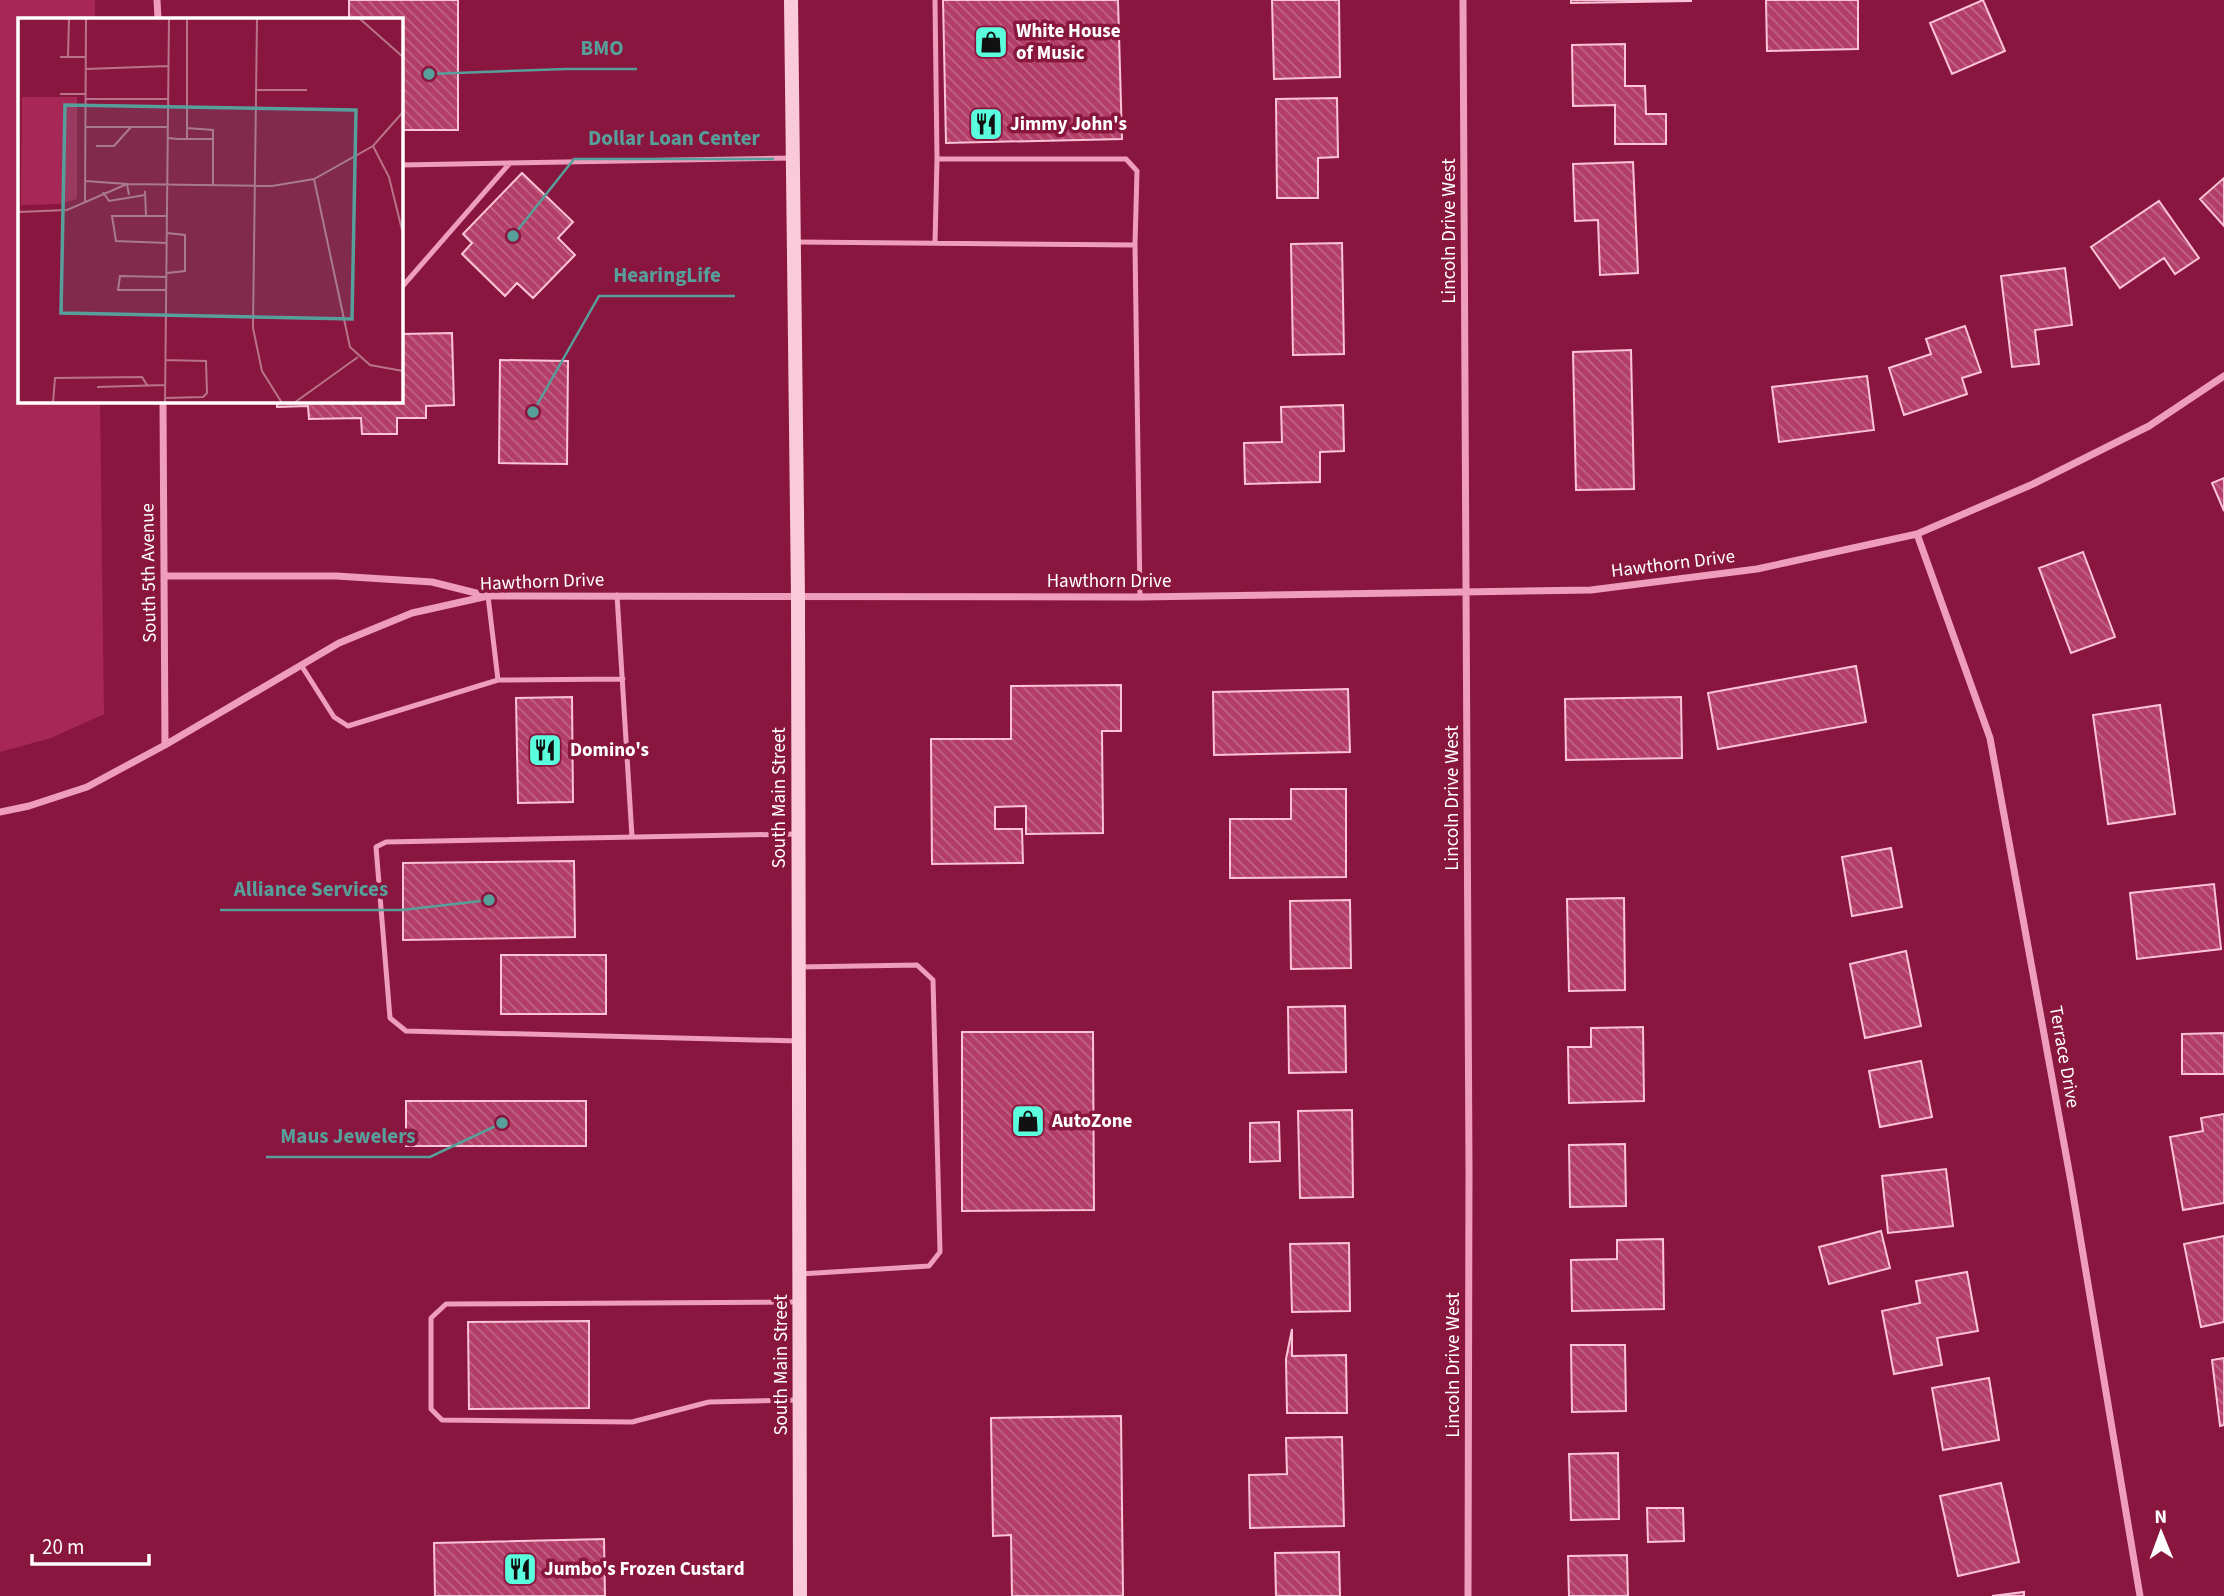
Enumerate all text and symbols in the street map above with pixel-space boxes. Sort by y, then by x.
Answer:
inset map [18,18,402,402]
place label: White House of Music [1016,18,1121,67]
shop icon: White House of Music [972,23,1010,61]
callout: BMO [566,27,637,69]
text: BMO [580,33,624,63]
restaurant icon: Jimmy John's [967,105,1005,143]
place label: Jimmy John's [1010,111,1127,138]
callout: Dollar Loan Center [574,117,774,159]
text: Dollar Loan Center [588,123,761,153]
street label: Lincoln Drive West [1436,158,1463,304]
callout: HearingLife [599,254,735,296]
text: HearingLife [613,260,721,290]
street label: South 5th Avenue [134,503,164,643]
street label: Hawthorn Drive [1609,543,1737,585]
street label: Hawthorn Drive [479,566,605,598]
street label: Hawthorn Drive [1047,568,1171,595]
street label: Lincoln Drive West [1439,725,1466,871]
street label: South Main Street [766,727,793,869]
restaurant icon: Domino's [526,731,564,769]
place label: Domino's [570,737,649,764]
callout: Alliance Services [220,868,402,910]
text: Alliance Services [233,874,388,904]
street label: Terrace Drive [2042,1004,2086,1110]
shop icon: AutoZone [1009,1102,1047,1140]
place label: AutoZone [1051,1108,1133,1135]
callout: Maus Jewelers [266,1115,430,1157]
text: Maus Jewelers [280,1121,416,1151]
street label: Lincoln Drive West [1440,1292,1467,1438]
street label: South Main Street [768,1294,795,1436]
north arrow [2126,1498,2196,1568]
text: N [2154,1504,2167,1531]
scale bar [32,1522,149,1566]
text: 20 m [42,1532,84,1562]
restaurant icon: Jumbo's Frozen Custard [501,1550,539,1588]
place label: Jumbo's Frozen Custard [544,1556,745,1583]

